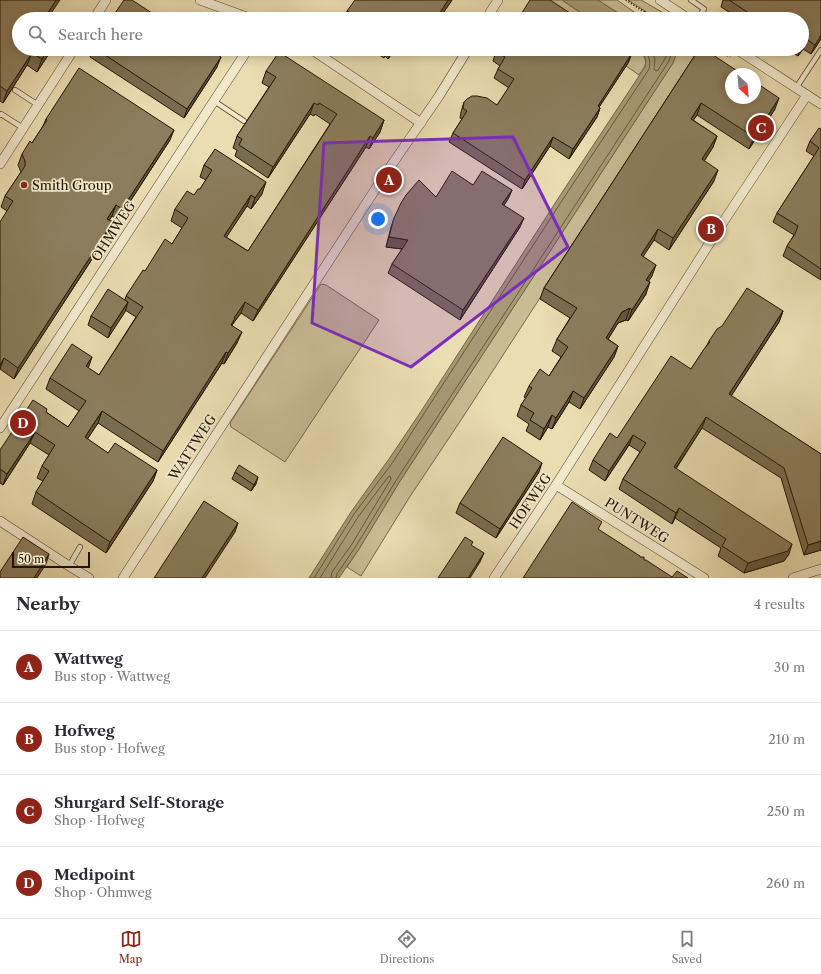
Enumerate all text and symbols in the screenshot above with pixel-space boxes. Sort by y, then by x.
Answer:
search box [12,12,809,56]
icon: search [26,23,48,45]
text: Search here [58,25,143,44]
north arrow [725,68,761,104]
pin: C [748,113,774,143]
pin: A [376,165,402,195]
place label: Smith Group [32,177,112,193]
marker: Smith Group [19,180,29,190]
street label: OHMWEG [88,197,139,264]
your location [368,209,388,229]
pin: B [698,214,724,244]
pin: D [10,408,36,438]
street label: WATTWEG [164,411,219,484]
street label: HOFWEG [506,470,555,532]
street label: PUNTWEG [602,494,673,546]
scale bar [12,550,90,569]
text: 50 m [18,552,44,566]
text: Nearby [16,594,80,614]
text: 4 results [754,596,805,612]
text: Wattweg [54,649,123,668]
text: A [24,659,34,675]
text: 30 m [774,659,805,675]
text: Bus stop · Wattweg [54,668,170,684]
text: Hofweg [54,721,115,740]
text: B [24,731,34,747]
text: 210 m [768,731,805,747]
text: Bus stop · Hofweg [54,740,165,756]
text: Shurgard Self-Storage [54,793,224,812]
text: C [24,803,34,819]
text: 250 m [767,803,805,819]
text: Shop · Hofweg [54,812,144,828]
text: Medipoint [54,865,135,884]
text: D [23,875,35,891]
text: 260 m [766,875,805,891]
text: Shop · Ohmweg [54,884,152,900]
tab: Map [119,928,142,966]
tab: Directions [380,928,434,966]
tab: Saved [672,928,702,966]

